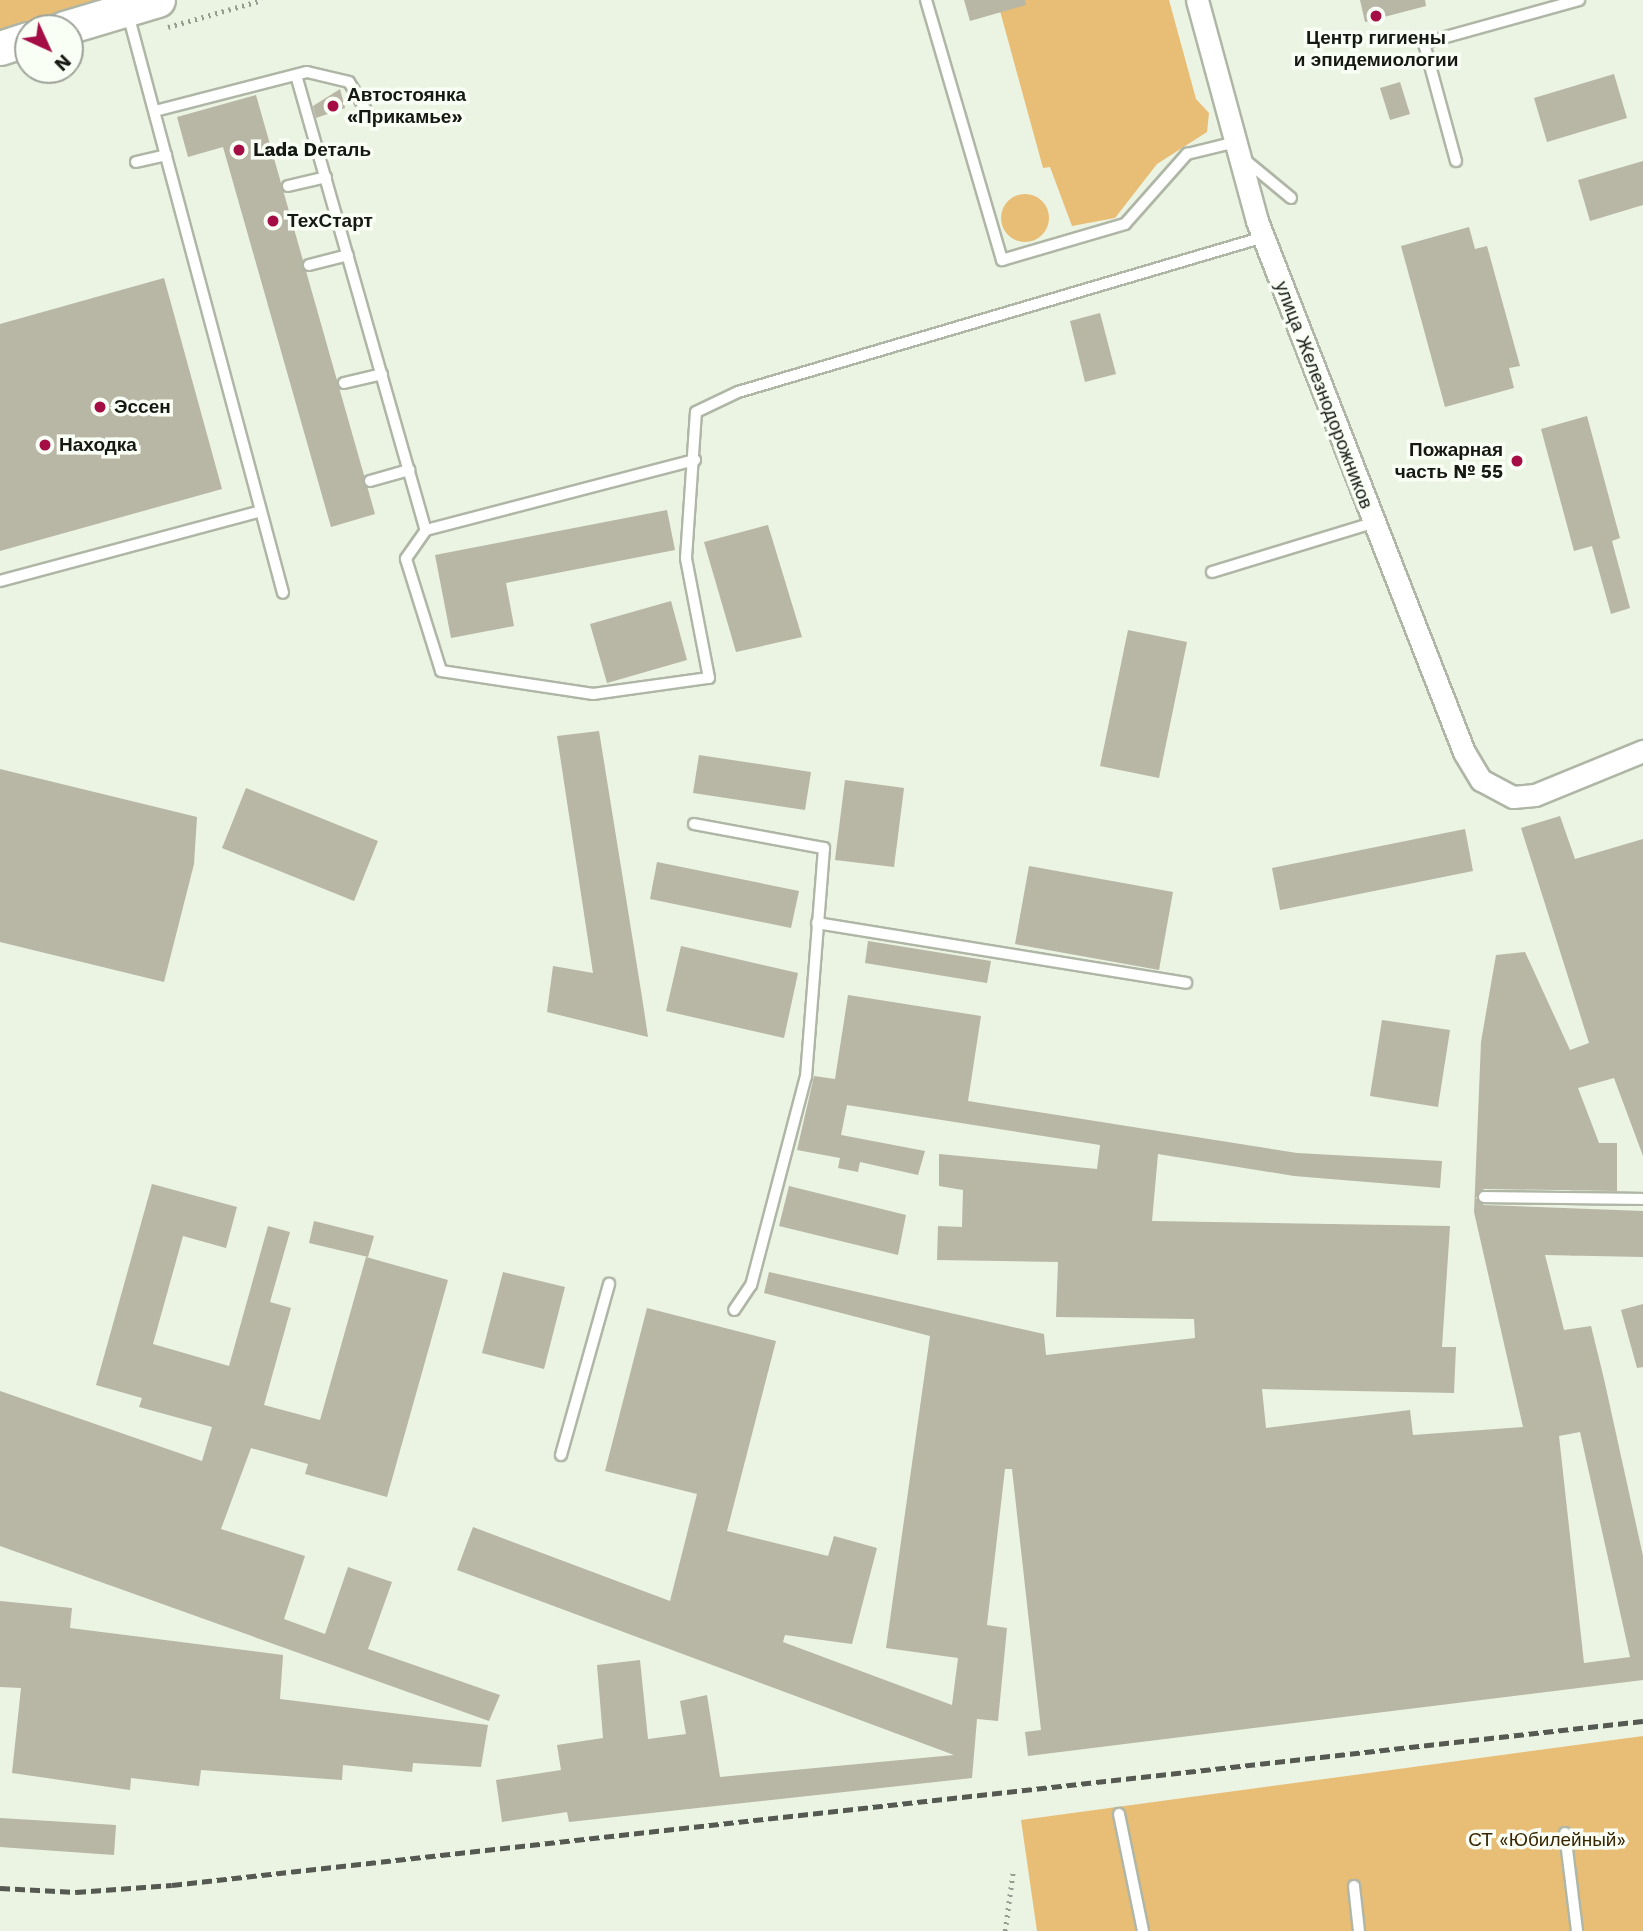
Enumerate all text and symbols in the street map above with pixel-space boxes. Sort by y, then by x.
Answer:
marker: Центр гигиены и эпидемиологии [1368,8,1384,24]
north arrow [14,14,84,84]
place label: Центр гигиены и эпидемиологии [1294,27,1458,71]
text: N [50,50,76,76]
place label: Автостоянка «Прикамье» [347,84,466,128]
marker: Автостоянка «Прикамье» [325,98,341,114]
place label: Lada Dеталь [253,139,371,161]
marker: Lada Dеталь [231,142,247,158]
place label: ТехСтарт [287,210,373,232]
marker: ТехСтарт [265,213,281,229]
street label: улица Железнодорожников [1270,278,1378,512]
place label: Эссен [114,396,171,418]
marker: Эссен [92,399,108,415]
place label: Находка [59,434,137,456]
marker: Находка [37,437,53,453]
place label: Пожарная часть № 55 [1395,439,1503,483]
marker: Пожарная часть № 55 [1509,453,1525,469]
park label: СТ «Юбилейный» [1468,1829,1626,1851]

